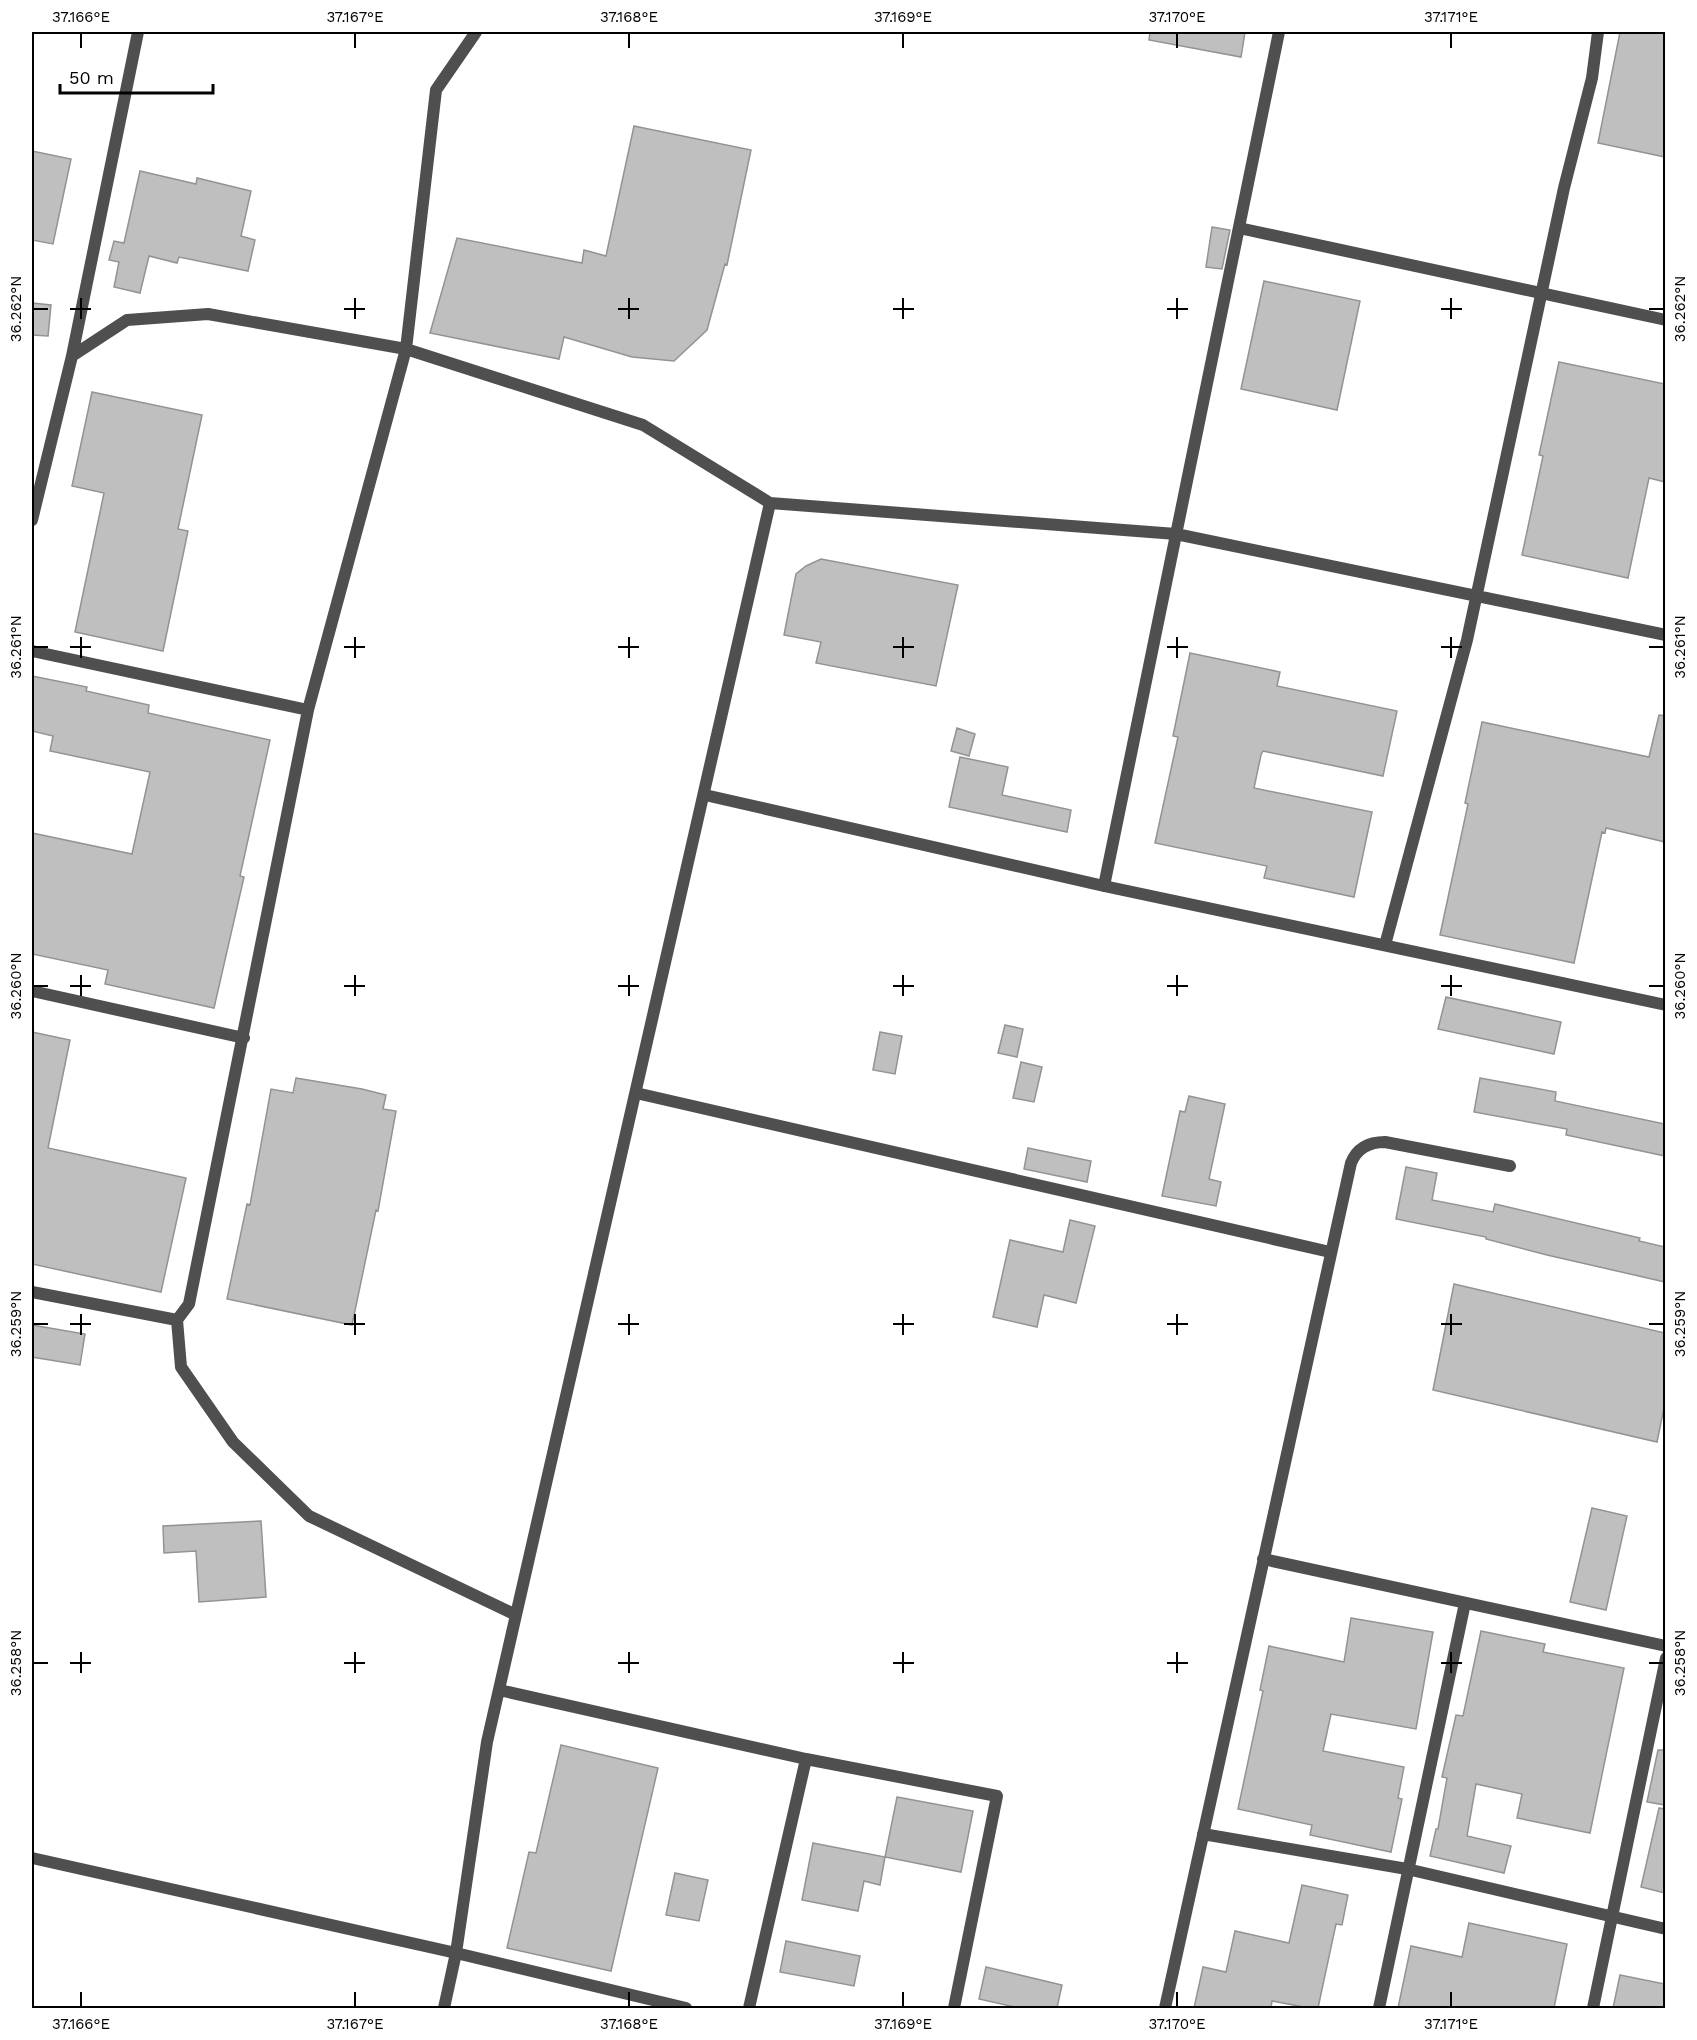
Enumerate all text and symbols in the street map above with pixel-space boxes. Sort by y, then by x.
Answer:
text: 37.166°E [52,8,110,26]
text: 37.167°E [326,8,384,26]
text: 37.168°E [600,8,658,26]
text: 37.169°E [874,8,932,26]
text: 37.170°E [1148,8,1206,26]
text: 37.171°E [1424,8,1478,26]
scale bar [60,57,213,95]
text: 50 m [69,67,114,88]
text: 36.262°N [7,276,25,342]
text: 36.262°N [1671,276,1689,342]
text: 36.261°N [7,615,25,679]
text: 36.261°N [1671,615,1689,679]
text: 36.260°N [7,953,25,1019]
text: 36.260°N [1671,953,1689,1019]
text: 36.259°N [7,1291,25,1357]
text: 36.259°N [1671,1291,1689,1357]
text: 36.258°N [7,1630,25,1696]
text: 36.258°N [1671,1630,1689,1696]
text: 37.166°E [52,2015,110,2033]
text: 37.167°E [326,2015,384,2033]
text: 37.168°E [600,2015,658,2033]
text: 37.169°E [874,2015,932,2033]
text: 37.170°E [1148,2015,1206,2033]
text: 37.171°E [1424,2015,1478,2033]

